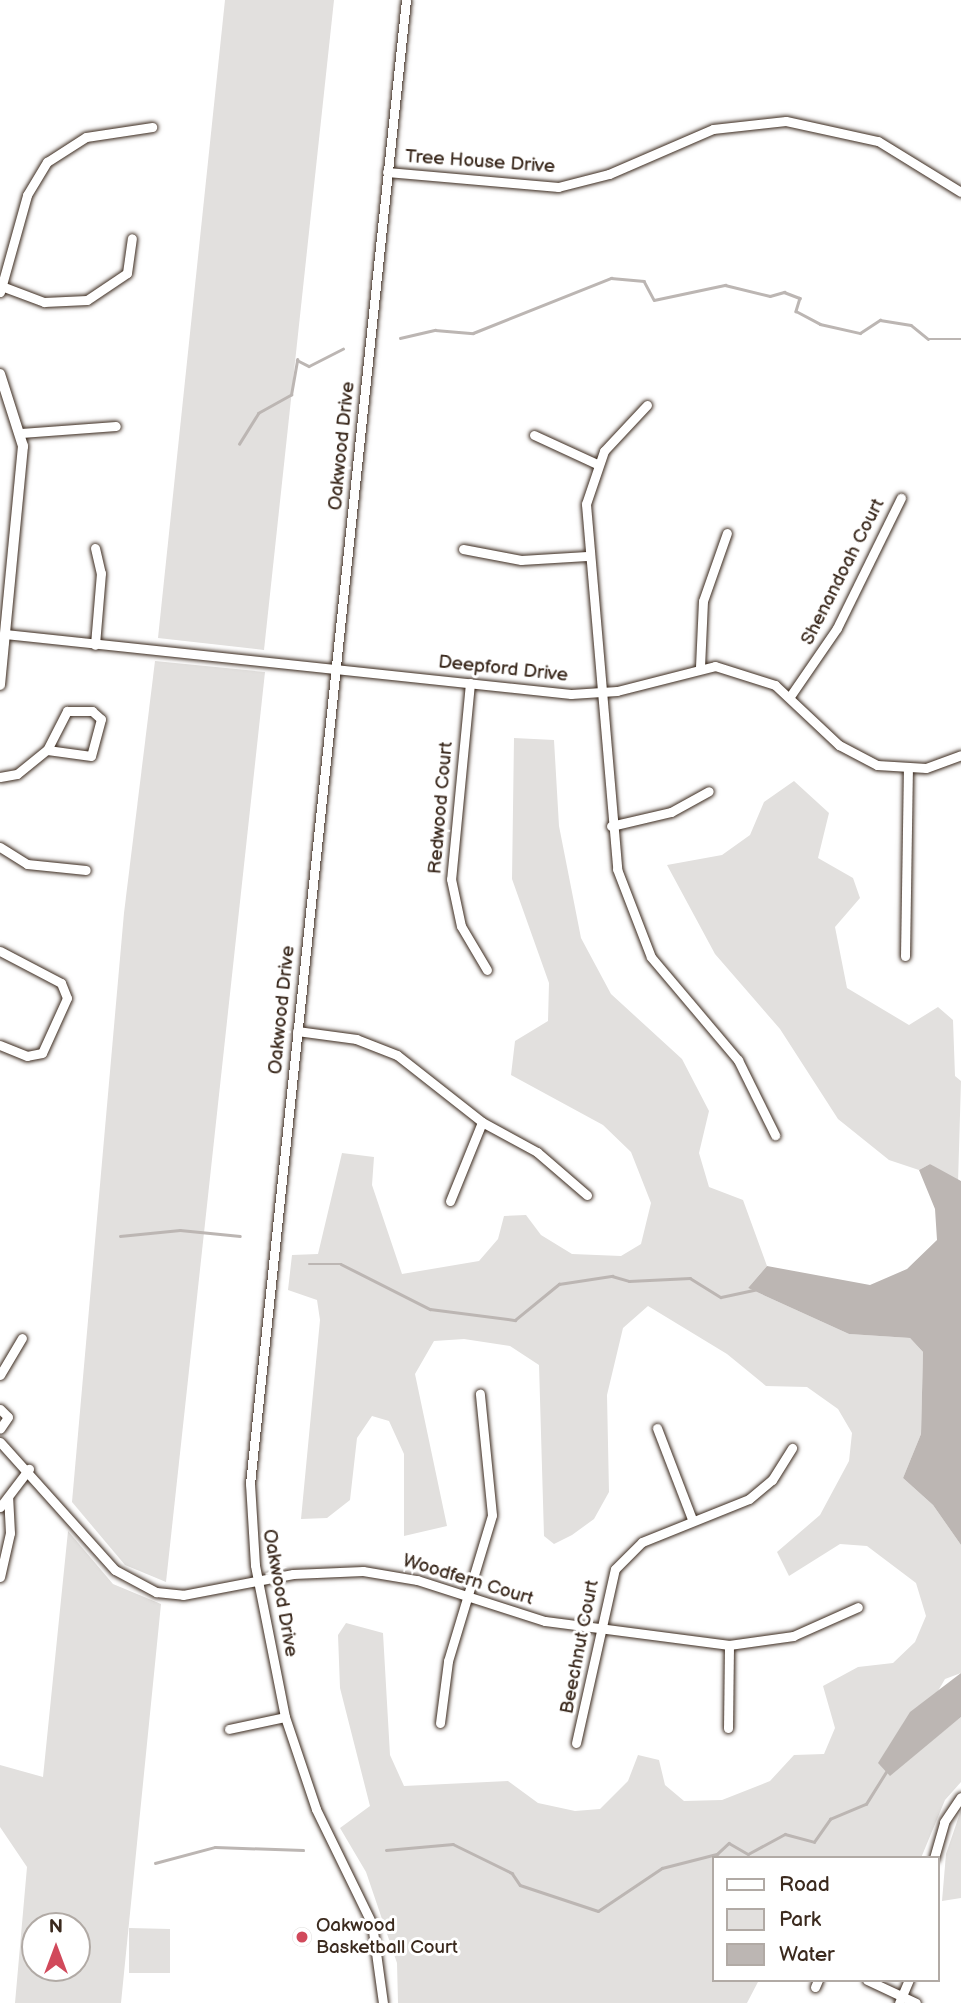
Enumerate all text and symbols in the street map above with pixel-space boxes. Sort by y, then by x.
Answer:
street label: Tree House Drive [404,145,556,179]
street label: Oakwood Drive [324,381,360,511]
street label: Shenandoah Court [796,495,890,649]
street label: Deepford Drive [437,651,569,687]
street label: Redwood Court [424,741,458,875]
street label: Oakwood Drive [264,945,300,1075]
street label: Oakwood Drive [258,1527,302,1659]
street label: Woodfern Court [400,1549,536,1611]
street label: Beechnut Court [556,1578,604,1716]
legend [712,1856,940,1982]
text: Road [779,1872,830,1897]
text: Park [779,1907,821,1932]
north arrow [21,1912,91,1982]
place label: Oakwood Basketball Court [316,1915,458,1959]
text: N [49,1916,63,1939]
marker: Oakwood Basketball Court [294,1929,310,1945]
text: Water [779,1942,835,1967]

